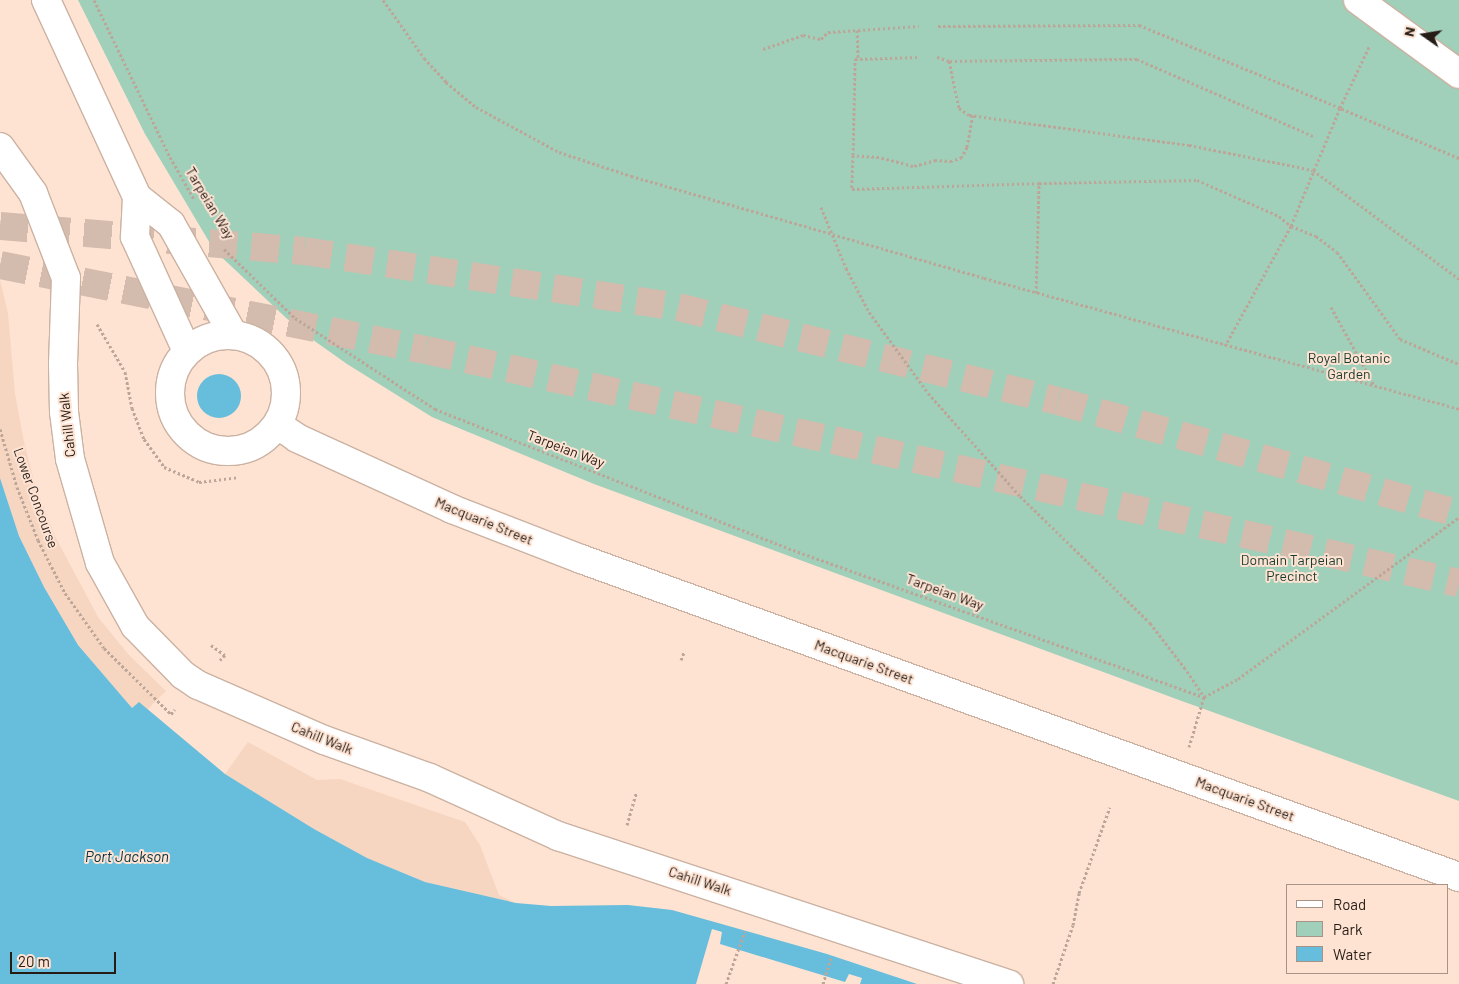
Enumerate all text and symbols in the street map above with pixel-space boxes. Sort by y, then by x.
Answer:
north arrow [1399,10,1449,60]
text: N [1400,25,1418,38]
street label: Tarpeian Way [182,164,238,242]
park label: Royal Botanic Garden [1308,350,1390,382]
street label: Cahill Walk [55,392,79,458]
street label: Tarpeian Way [525,427,607,471]
street label: Lower Concourse [10,445,62,551]
street label: Macquarie Street [433,494,535,548]
park label: Domain Tarpeian Precinct [1241,552,1343,584]
street label: Tarpeian Way [904,570,986,614]
street label: Macquarie Street [812,636,916,688]
street label: Cahill Walk [289,718,355,758]
street label: Macquarie Street [1193,773,1297,825]
water label: Port Jackson [85,848,169,866]
street label: Cahill Walk [667,863,733,899]
legend [1286,884,1449,974]
text: Road [1333,895,1366,913]
text: Park [1333,920,1362,938]
scale bar [12,942,119,974]
text: Water [1333,945,1372,963]
text: 20 m [18,952,50,970]

